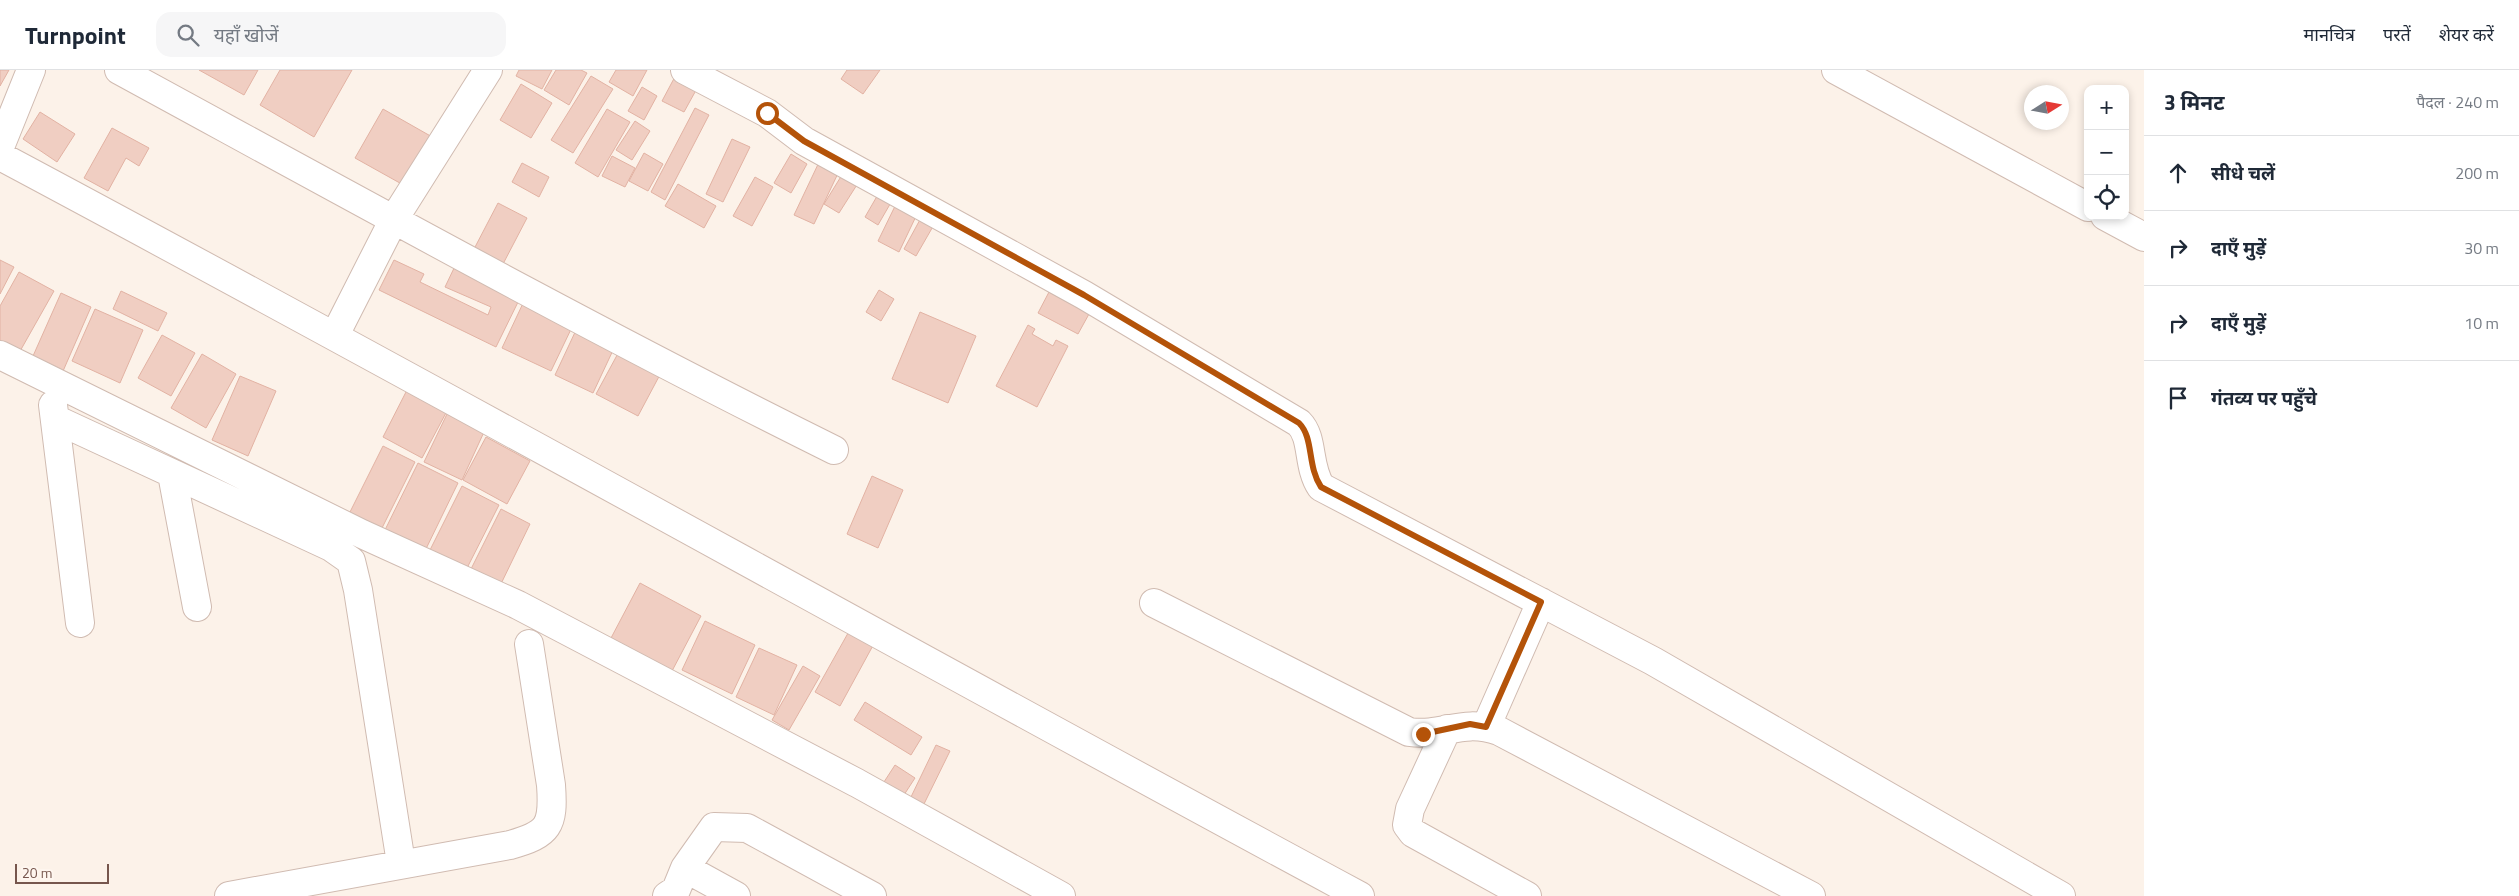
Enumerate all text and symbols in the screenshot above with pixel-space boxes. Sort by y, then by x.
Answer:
search box [156,12,506,57]
text: Turnpoint [25,17,126,53]
text: यहाँ खोजें [214,20,279,49]
icon: search [174,21,202,49]
text: मानचित्र [2303,21,2355,48]
text: परतें [2383,21,2411,48]
text: शेयर करें [2439,21,2494,48]
north arrow [2024,85,2069,130]
map controls [2084,85,2129,220]
button: + [2084,85,2129,130]
text: 3 मिनट [2164,86,2224,118]
text: पैदल · 240 m [2416,90,2499,114]
route start [756,102,779,125]
button: − [2084,130,2129,175]
text: सीधे चलें [2211,158,2275,187]
icon: ahead [2164,159,2192,187]
text: 200 m [2455,161,2499,185]
button: locate [2084,175,2129,220]
text: दाएँ मुड़ें [2211,233,2266,262]
icon: right [2164,234,2192,262]
text: 30 m [2464,236,2499,260]
text: दाएँ मुड़ें [2211,308,2266,337]
icon: right [2164,309,2192,337]
text: 10 m [2464,311,2499,335]
text: गंतव्य पर पहुँचे [2211,383,2317,412]
icon: arrive [2164,384,2192,412]
route end [1412,723,1435,746]
scale bar [15,861,109,884]
text: 20 m [22,862,52,883]

